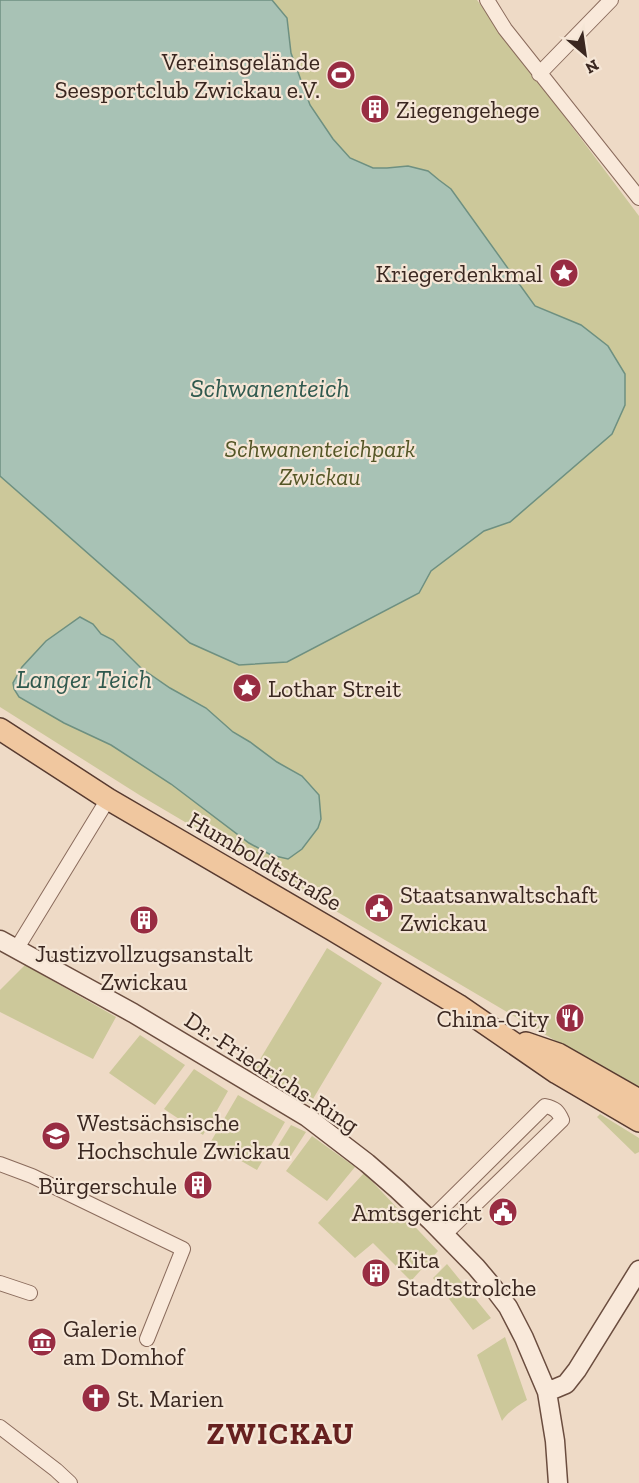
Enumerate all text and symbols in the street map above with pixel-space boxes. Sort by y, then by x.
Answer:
north arrow [555,24,615,84]
place label: Vereinsgelände Seesportclub Zwickau e.V. [55,47,320,104]
text: N [582,55,602,78]
sports icon: Vereinsgelände Seesportclub Zwickau e.V. [325,59,357,91]
building icon: Ziegengehege [359,93,391,125]
place label: Ziegengehege [396,95,540,124]
place icon: Kriegerdenkmal [548,257,580,289]
place label: Kriegerdenkmal [376,259,543,288]
water label: Schwanenteich [190,372,350,404]
park label: Schwanenteichpark Zwickau [225,434,416,491]
water label: Langer Teich [16,663,152,695]
place icon: Lothar Streit [231,672,263,704]
place label: Lothar Streit [268,674,401,703]
street label: Humboldtstraße [183,805,347,917]
place label: Staatsanwaltschaft Zwickau [400,880,598,937]
public building icon: Staatsanwaltschaft Zwickau [363,892,395,924]
building icon: Justizvollzugsanstalt Zwickau [128,904,160,936]
place label: Justizvollzugsanstalt Zwickau [35,939,253,996]
restaurant icon: China-City [554,1002,586,1034]
place label: China-City [437,1004,550,1033]
street label: Dr.-Friedrichs-Ring [180,1005,364,1139]
place label: Westsächsische Hochschule Zwickau [77,1108,291,1165]
school or university icon: Westsächsische Hochschule Zwickau [40,1120,72,1152]
building icon: Bürgerschule [182,1169,214,1201]
place label: Bürgerschule [38,1171,177,1200]
public building icon: Amtsgericht [487,1196,519,1228]
place label: Amtsgericht [352,1198,482,1227]
place label: Kita Stadtstrolche [397,1245,536,1302]
building icon: Kita Stadtstrolche [360,1257,392,1289]
place label: Galerie am Domhof [63,1314,186,1371]
museum icon: Galerie am Domhof [26,1326,58,1358]
church icon: St. Marien [80,1382,112,1414]
place label: St. Marien [117,1384,224,1413]
district label: ZWICKAU [207,1416,355,1452]

